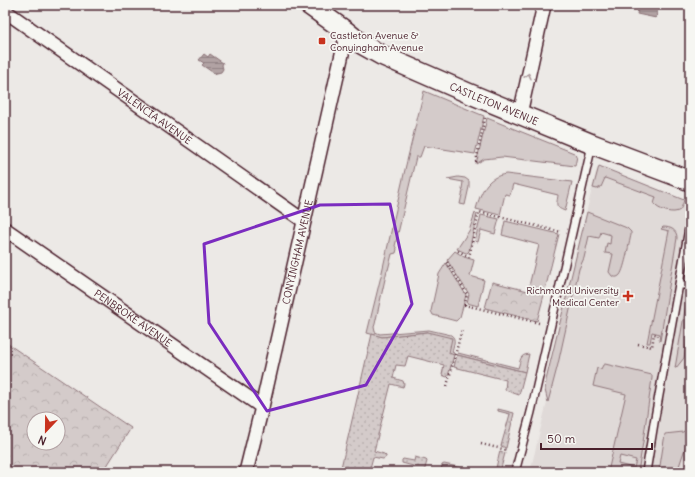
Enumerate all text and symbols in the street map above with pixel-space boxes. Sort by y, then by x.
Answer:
place label: Castleton Avenue & Conyingham Avenue [330,29,423,54]
marker: Castleton Avenue & Conyingham Avenue [317,36,327,46]
one-way arrow [523,73,531,79]
street label: CASTLETON AVENUE [448,79,541,128]
street label: VALENCIA AVENUE [115,85,195,147]
street label: CONYINGHAM AVENUE [279,198,315,306]
place label: Richmond University Medical Center [526,284,619,309]
street label: PENBROKE AVENUE [92,286,175,349]
marker: Richmond University Medical Center [622,290,634,302]
north arrow [26,411,66,451]
scale bar [541,425,652,451]
text: 50 m [547,431,576,446]
text: N [36,432,48,448]

